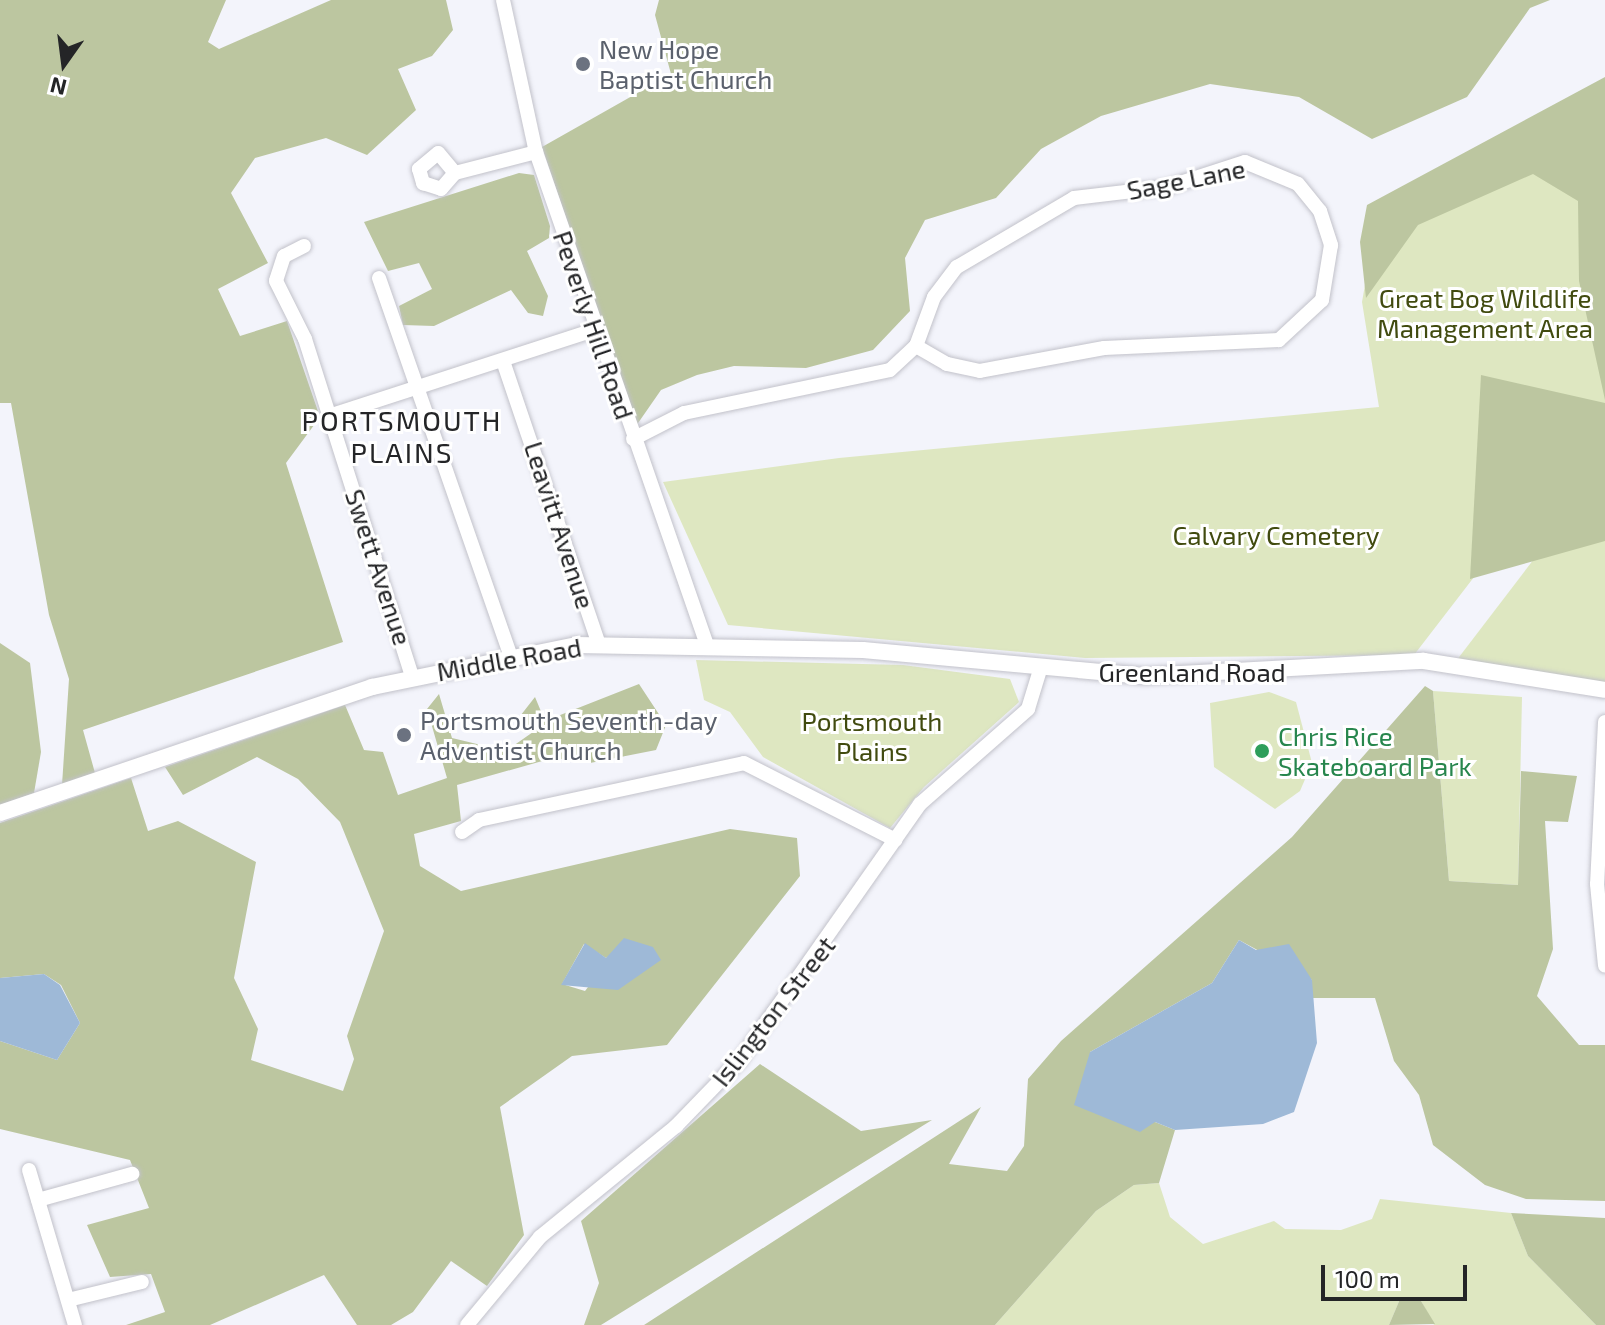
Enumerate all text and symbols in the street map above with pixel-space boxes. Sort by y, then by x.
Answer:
north arrow [24,24,104,104]
place label: New Hope Baptist Church [599,33,772,94]
marker: New Hope Baptist Church [574,55,592,73]
text: N [47,73,69,102]
street label: Sage Lane [1124,152,1248,206]
street label: Peverly Hill Road [547,226,641,424]
park label: Great Bog Wildlife Management Area [1377,282,1593,344]
district label: PORTSMOUTH PLAINS [301,403,503,469]
street label: Leavitt Avenue [518,437,602,613]
street label: Swett Avenue [339,485,419,649]
park label: Calvary Cemetery [1172,519,1380,551]
street label: Middle Road [434,631,584,687]
street label: Greenland Road [1098,656,1286,688]
place label: Portsmouth Seventh-day Adventist Church [420,704,717,766]
park label: Portsmouth Plains [802,705,942,766]
place label: Chris Rice Skateboard Park [1278,720,1472,782]
marker: Portsmouth Seventh-day Adventist Church [395,726,413,744]
marker: Chris Rice Skateboard Park [1253,742,1271,760]
street label: Islington Street [705,930,841,1092]
scale bar [1325,1249,1471,1299]
text: 100 m [1335,1264,1400,1293]

